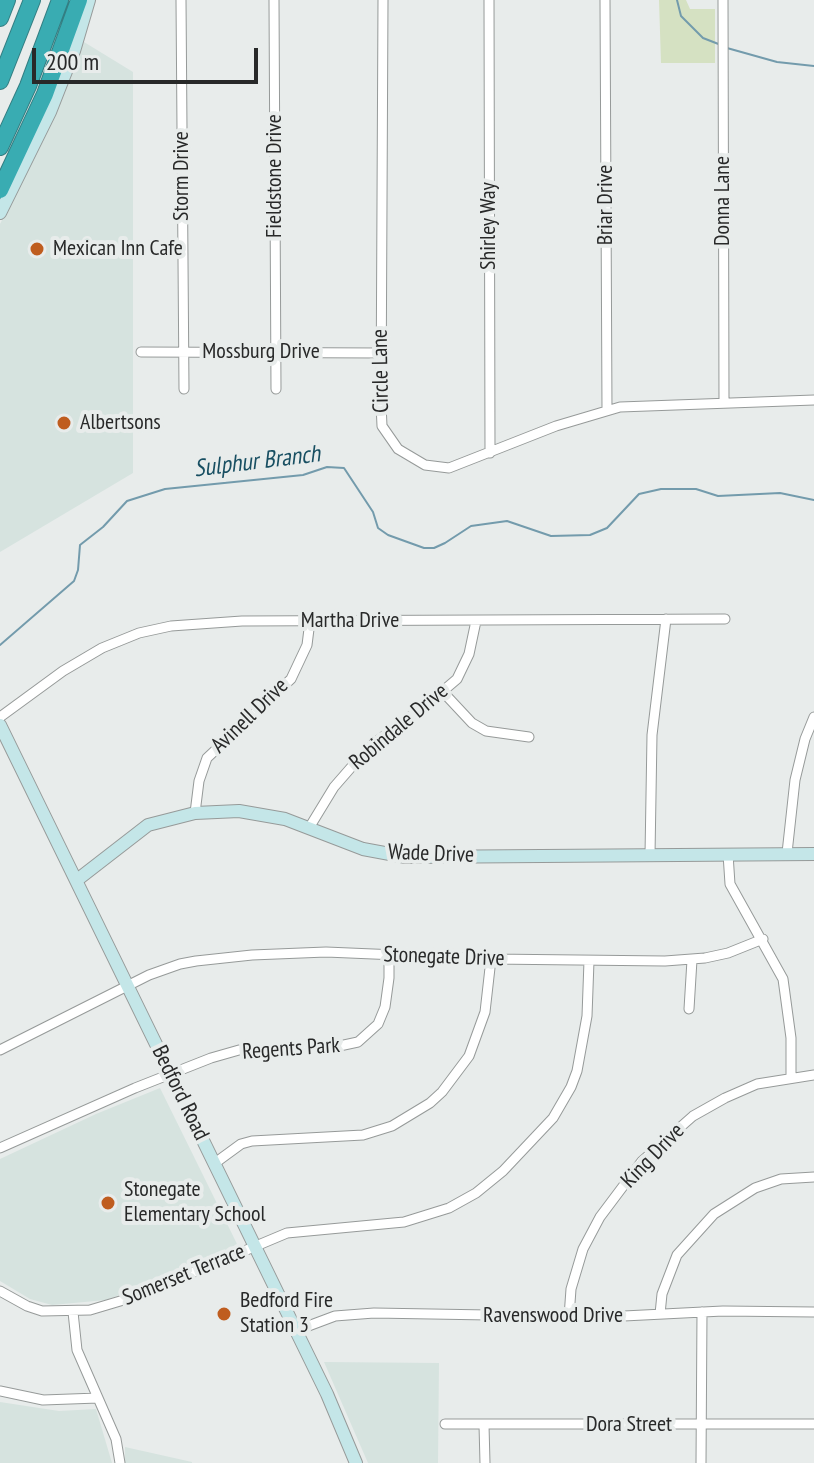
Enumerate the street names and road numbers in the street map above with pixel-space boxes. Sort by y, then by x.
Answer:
street label: Fieldstone Drive [262,114,288,238]
street label: Storm Drive [169,131,195,221]
street label: Donna Lane [710,156,736,246]
street label: Briar Drive [593,165,619,245]
street label: Shirley Way [476,182,502,270]
street label: Circle Lane [367,329,395,413]
street label: Mossburg Drive [202,339,320,365]
street label: Martha Drive [301,608,399,634]
street label: Avinell Drive [206,673,294,759]
street label: Robindale Drive [344,678,454,776]
street label: Wade Drive [388,839,474,869]
street label: Stonegate Drive [383,942,505,972]
street label: Regents Park [241,1032,341,1066]
street label: Bedford Road [146,1042,214,1144]
street label: King Drive [616,1118,690,1194]
street label: Somerset Terrace [119,1238,249,1312]
street label: Ravenswood Drive [483,1303,623,1329]
street label: Dora Street [586,1412,672,1438]

